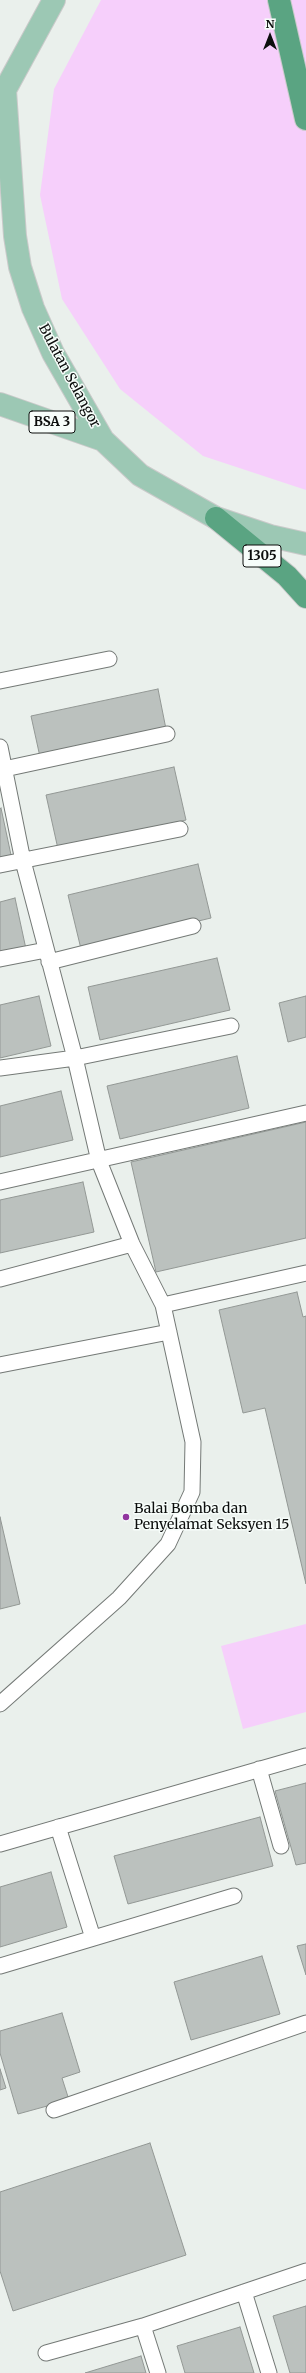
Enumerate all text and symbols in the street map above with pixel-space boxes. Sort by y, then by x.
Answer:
north arrow [250,16,290,56]
text: N [266,17,274,31]
street label: Bulatan Selangor [35,321,103,431]
road number: BSA 3 [29,411,75,433]
road number: 1305 [243,545,281,567]
place label: Balai Bomba dan Penyelamat Seksyen 15 [134,1501,290,1534]
marker: Balai Bomba dan Penyelamat Seksyen 15 [121,1512,131,1522]

